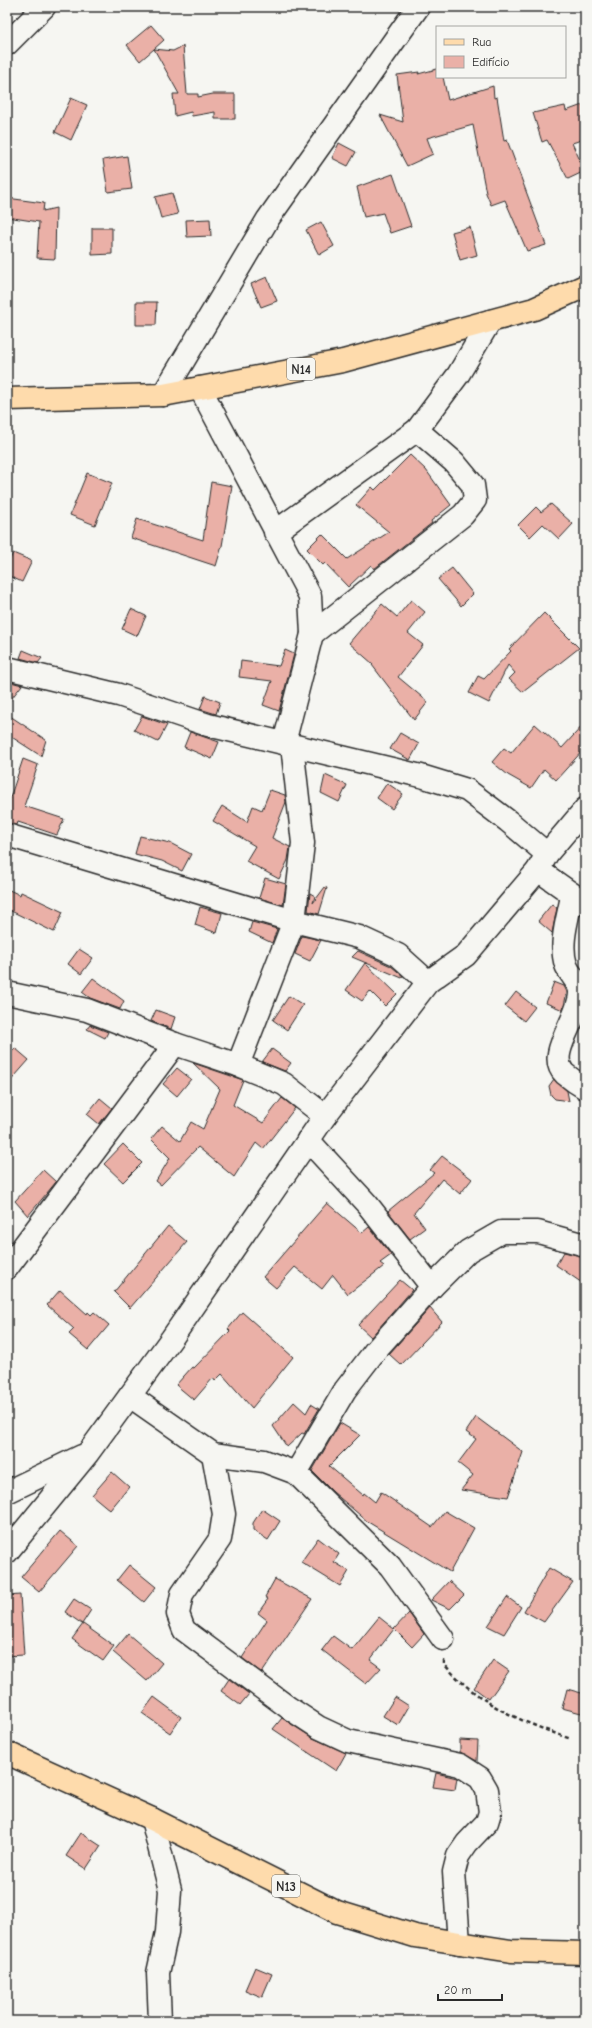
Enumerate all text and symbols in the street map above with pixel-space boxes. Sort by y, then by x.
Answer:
legend [436,26,566,78]
text: Rua [472,35,491,49]
text: Edifício [472,55,509,69]
road number: N14 [287,358,315,380]
road number: N13 [272,1875,300,1897]
scale bar [438,1976,502,2002]
text: 20 m [444,1983,472,1997]

